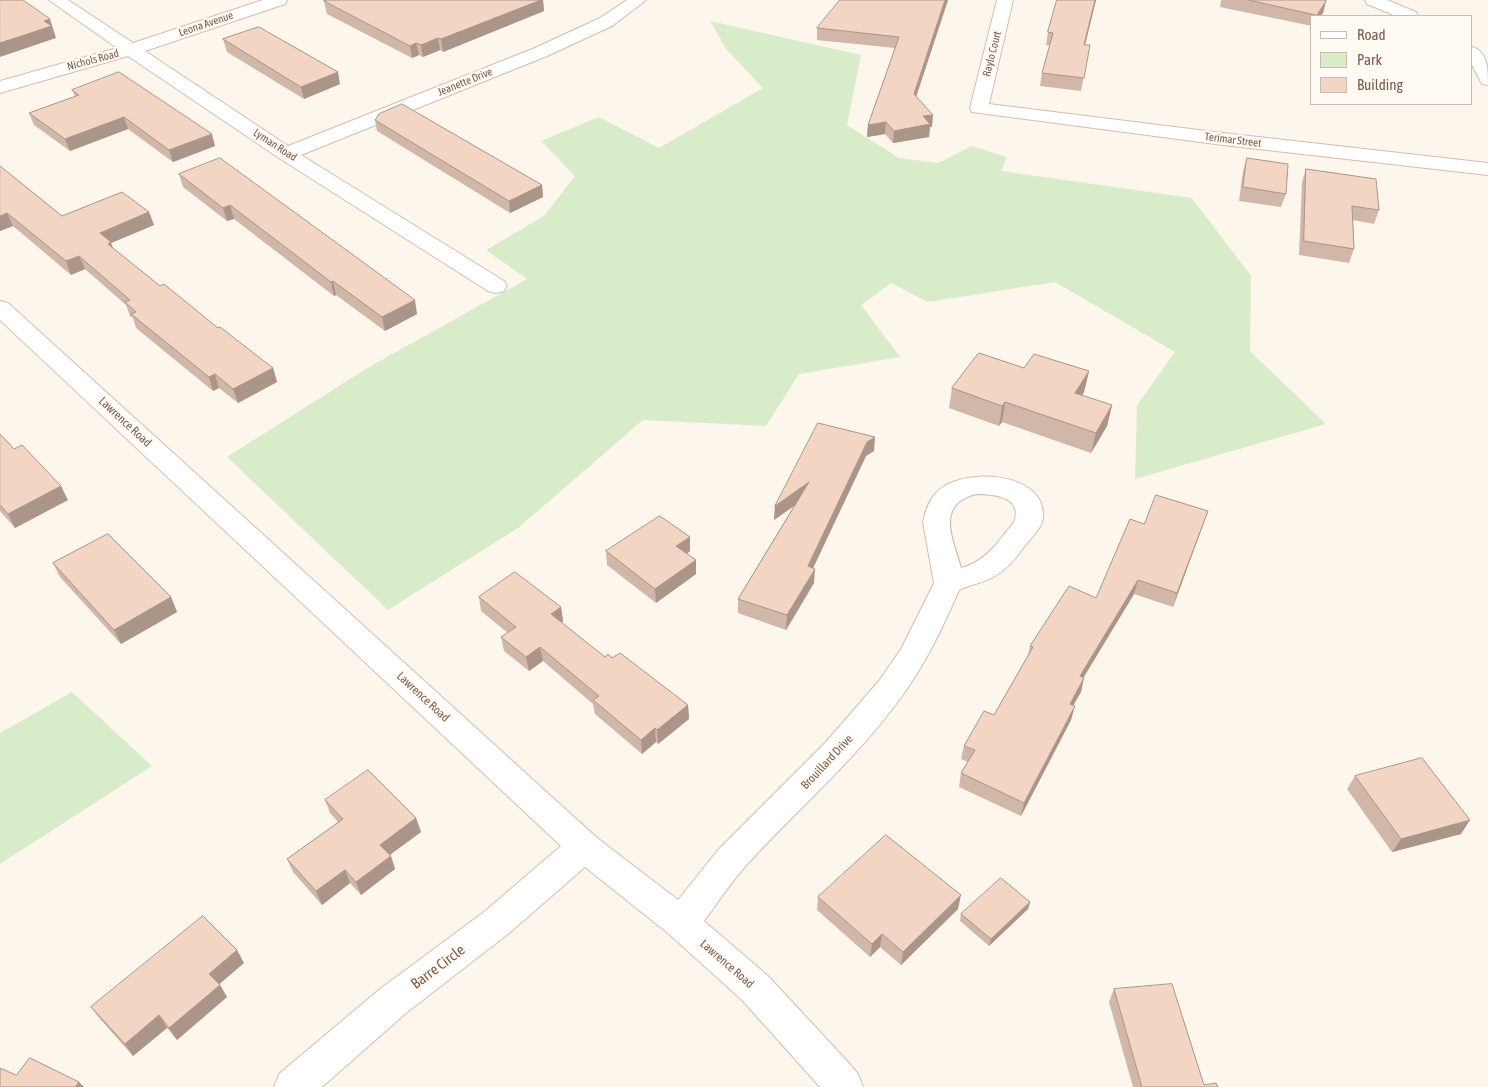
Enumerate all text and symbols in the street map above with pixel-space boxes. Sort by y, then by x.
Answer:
street label: Leona Avenue [177,9,235,39]
legend [1310,15,1473,105]
text: Road [1357,26,1386,43]
street label: Raylo Court [980,30,1004,78]
street label: Nichols Road [66,47,120,73]
text: Park [1357,51,1382,68]
street label: Jeanette Drive [436,65,494,99]
text: Building [1357,76,1403,93]
street label: Lyman Road [251,126,299,164]
street label: Terimar Street [1204,130,1262,150]
street label: Lawrence Road [96,394,154,450]
street label: Lawrence Road [394,669,452,725]
street label: Brouillard Drive [798,732,856,792]
street label: Lawrence Road [697,937,757,991]
street label: Barre Circle [408,941,468,993]

